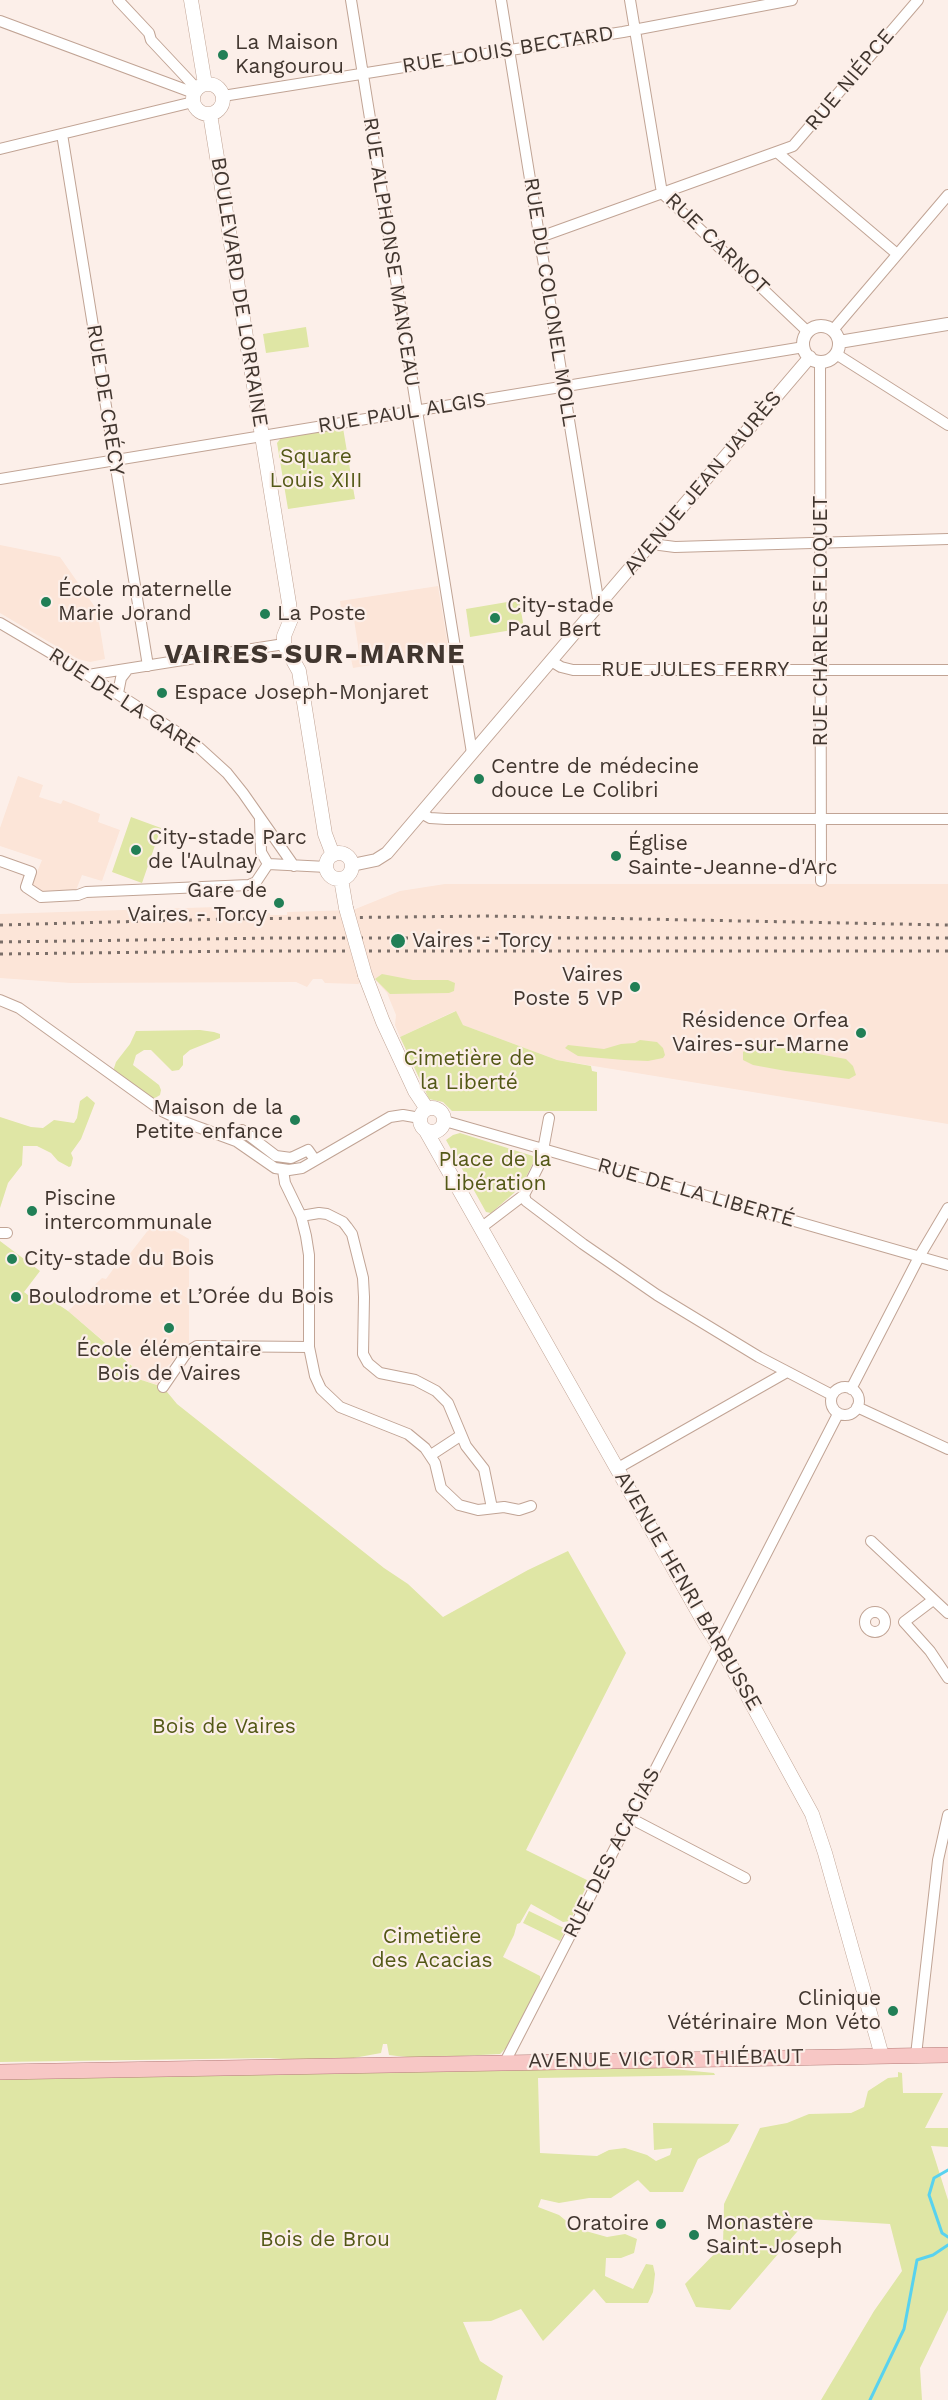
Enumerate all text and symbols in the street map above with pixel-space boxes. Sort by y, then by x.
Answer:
street label: RUE LOUIS BECTARD [400,21,616,79]
street label: RUE NIÉPCE [800,24,900,136]
place label: La Maison Kangourou [235,30,344,80]
marker: La Maison Kangourou [216,48,230,62]
street label: RUE ALPHONSE MANCEAU [357,115,425,389]
street label: BOULEVARD DE LORRAINE [205,155,273,429]
street label: RUE DU COLONEL MOLL [518,176,582,428]
street label: RUE CARNOT [660,188,774,300]
street label: RUE DE CRÉCY [81,323,129,477]
street label: AVENUE JEAN JAURÈS [619,386,787,580]
street label: RUE PAUL ALGIS [316,387,488,439]
park label: Square Louis XIII [270,444,362,494]
street label: RUE CHARLES FLOQUET [808,496,834,746]
place label: École maternelle Marie Jorand [58,577,232,627]
place label: City-stade Paul Bert [507,593,614,643]
marker: École maternelle Marie Jorand [39,595,53,609]
place label: La Poste [277,601,366,627]
marker: La Poste [258,607,272,621]
marker: City-stade Paul Bert [488,611,502,625]
district label: VAIRES-SUR-MARNE [164,639,466,671]
street label: RUE DE LA GARE [44,643,204,759]
street label: RUE JULES FERRY [601,657,789,683]
place label: Espace Joseph-Monjaret [174,680,429,706]
marker: Espace Joseph-Monjaret [155,686,169,700]
place label: Centre de médecine douce Le Colibri [491,754,699,804]
marker: Centre de médecine douce Le Colibri [472,772,486,786]
place label: City-stade Parc de l'Aulnay [148,825,307,875]
place label: Église Sainte-Jeanne-d'Arc [628,831,838,881]
marker: City-stade Parc de l'Aulnay [129,843,143,857]
marker: Église Sainte-Jeanne-d'Arc [609,849,623,863]
place label: Gare de Vaires - Torcy [127,878,267,928]
marker: Gare de Vaires - Torcy [272,896,286,910]
place label: Vaires - Torcy [412,928,552,954]
marker: Vaires - Torcy [389,932,407,950]
place label: Vaires Poste 5 VP [513,962,623,1012]
marker: Vaires Poste 5 VP [628,980,642,994]
place label: Résidence Orfea Vaires-sur-Marne [672,1008,849,1058]
marker: Résidence Orfea Vaires-sur-Marne [854,1026,868,1040]
park label: Cimetière de la Liberté [403,1046,535,1096]
place label: Maison de la Petite enfance [135,1095,283,1145]
marker: Maison de la Petite enfance [288,1113,302,1127]
park label: Place de la Libération [439,1147,551,1197]
street label: RUE DE LA LIBERTÉ [594,1153,798,1233]
place label: Piscine intercommunale [44,1186,212,1236]
marker: Piscine intercommunale [25,1204,39,1218]
place label: City-stade du Bois [24,1246,214,1272]
marker: City-stade du Bois [5,1252,19,1266]
place label: Boulodrome et L’Orée du Bois [28,1284,334,1310]
marker: Boulodrome et L’Orée du Bois [9,1290,23,1304]
marker: École élémentaire Bois de Vaires [162,1321,176,1335]
place label: École élémentaire Bois de Vaires [76,1337,262,1387]
street label: AVENUE HENRI BARBUSSE [609,1467,767,1715]
park label: Bois de Vaires [152,1714,296,1740]
street label: RUE DES ACACIAS [558,1764,666,1942]
park label: Cimetière des Acacias [371,1924,493,1974]
place label: Clinique Vétérinaire Mon Véto [667,1986,881,2036]
marker: Clinique Vétérinaire Mon Véto [886,2004,900,2018]
street label: AVENUE VICTOR THIÉBAUT [528,2044,804,2074]
place label: Monastère Saint-Joseph [706,2210,842,2260]
place label: Oratoire [566,2211,649,2237]
marker: Oratoire [654,2217,668,2231]
park label: Bois de Brou [260,2227,390,2253]
marker: Monastère Saint-Joseph [687,2228,701,2242]

